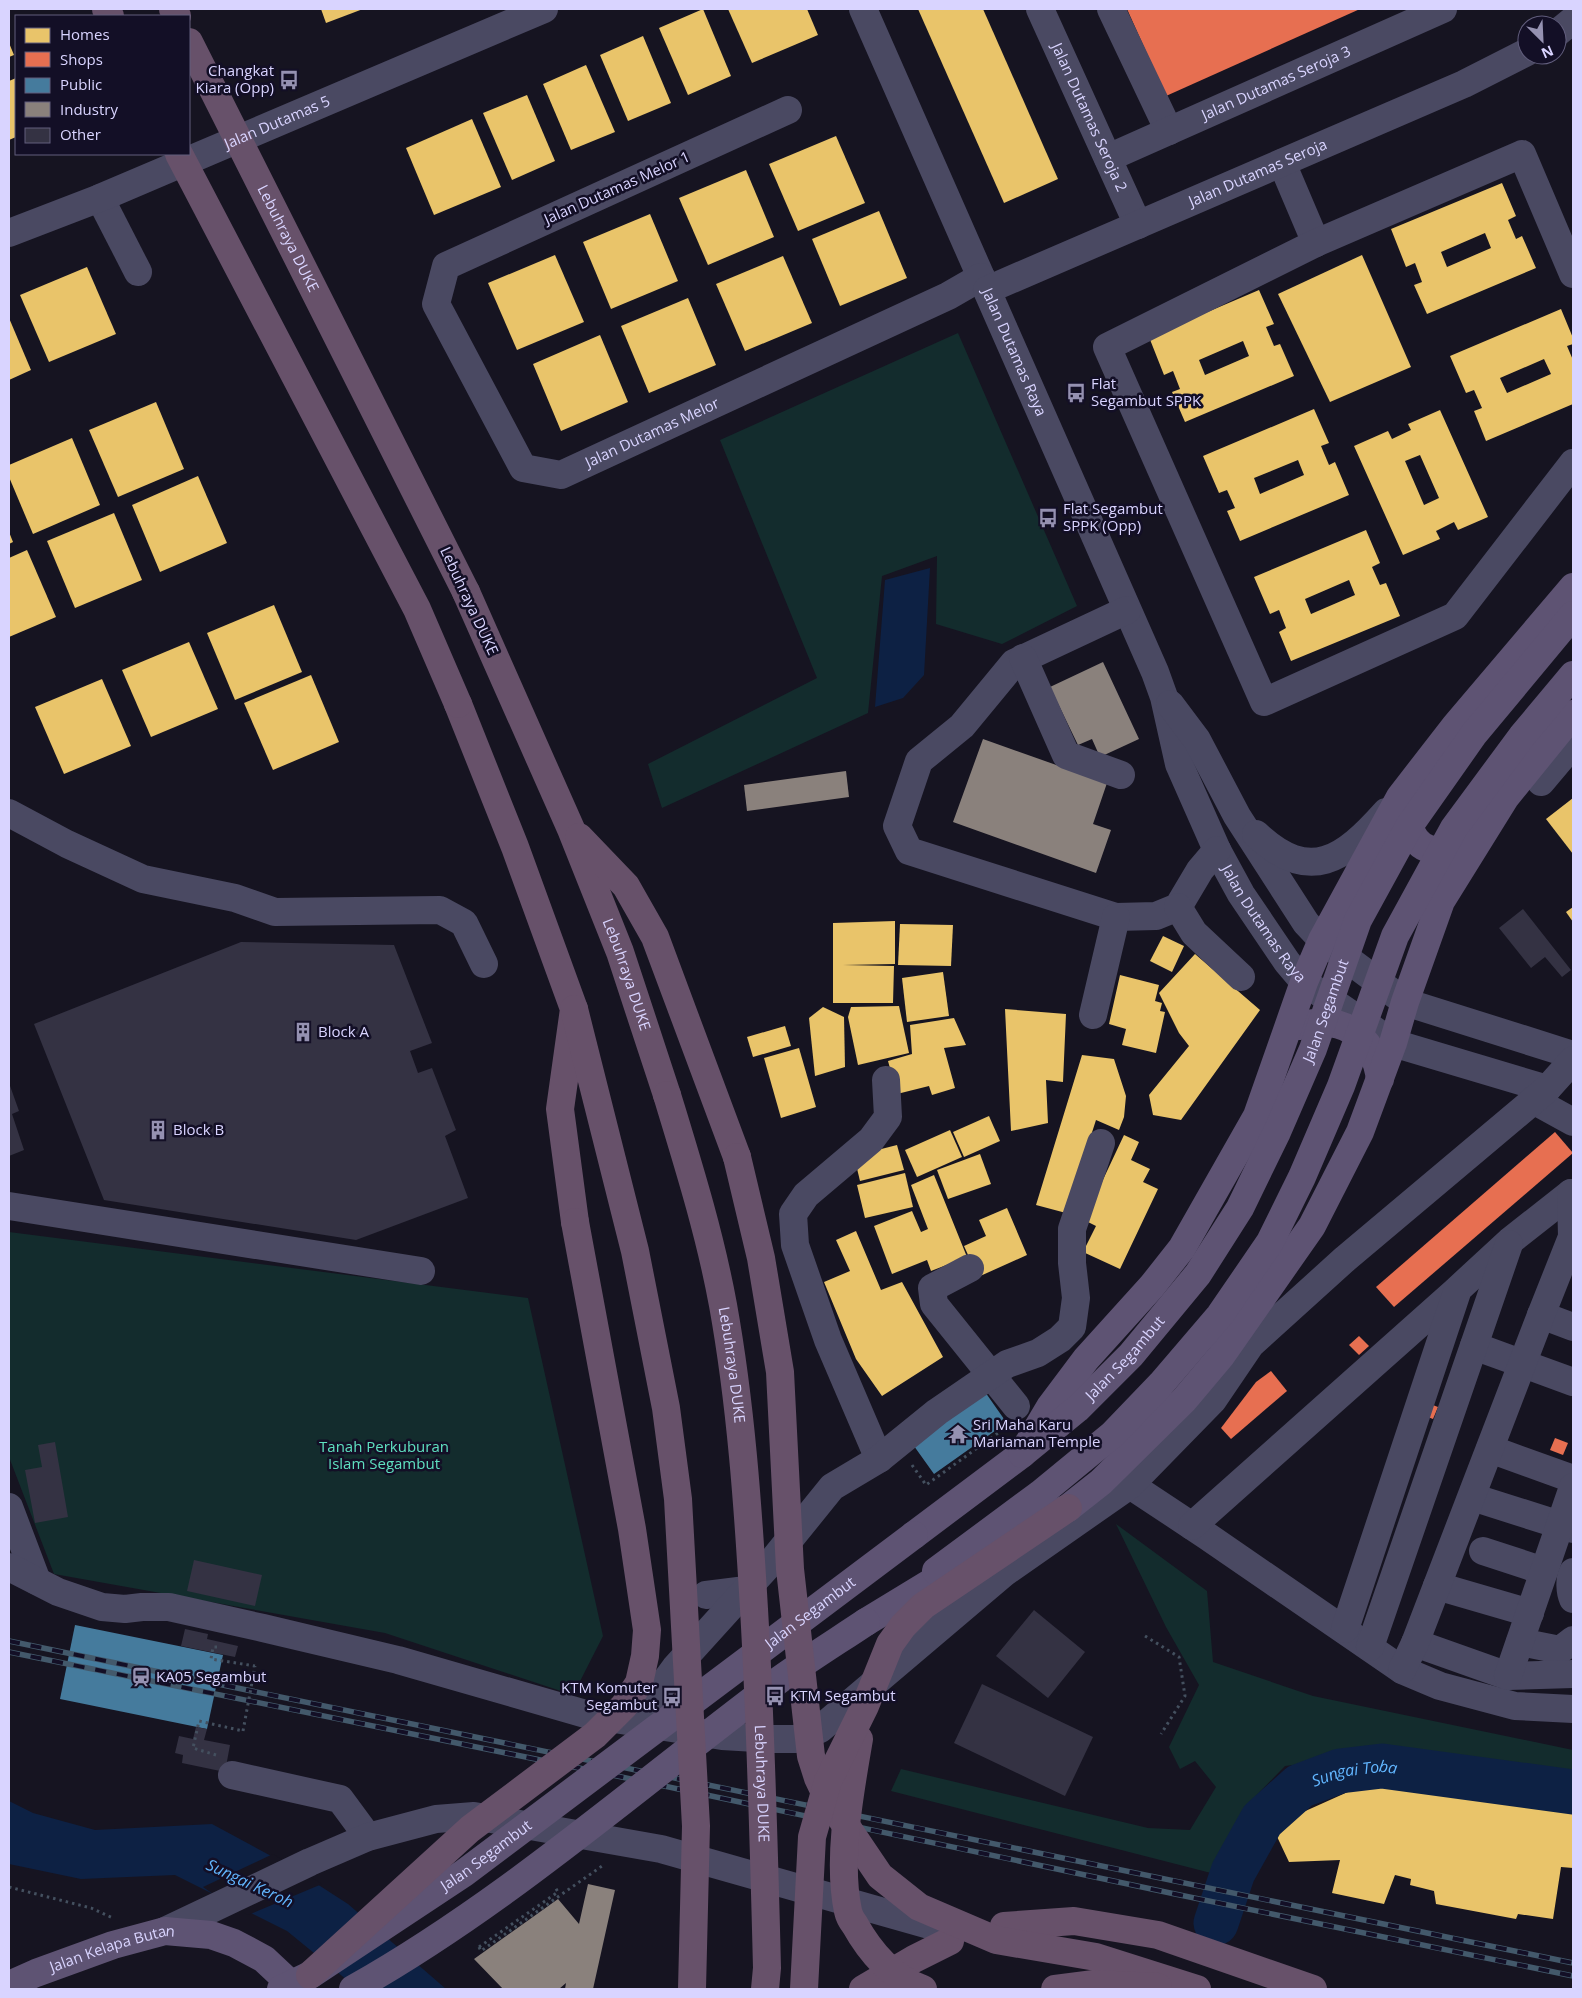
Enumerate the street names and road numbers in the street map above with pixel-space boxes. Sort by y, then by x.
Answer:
street label: Jalan Dutamas Seroja 2 [1047,38,1132,194]
street label: Jalan Dutamas Seroja 3 [1196,40,1353,125]
street label: Jalan Dutamas 5 [219,90,333,154]
street label: Jalan Dutamas Seroja [1183,133,1330,212]
street label: Jalan Dutamas Melor 1 [539,146,693,229]
street label: Lebuhraya DUKE [253,181,324,295]
street label: Jalan Dutamas Raya [977,283,1052,419]
street label: Jalan Dutamas Melor [580,392,722,472]
street label: Lebuhraya DUKE [436,543,504,658]
street label: Jalan Dutamas Raya [1217,859,1311,986]
street label: Lebuhraya DUKE [599,915,656,1033]
street label: Jalan Segambut [1297,956,1353,1067]
street label: Lebuhraya DUKE [714,1305,751,1424]
street label: Jalan Segambut [1079,1311,1168,1406]
street label: Jalan Segambut [759,1572,859,1654]
street label: Lebuhraya DUKE [751,1724,775,1843]
street label: Jalan Segambut [434,1815,535,1896]
street label: Jalan Kelapa Butan [45,1920,176,1977]

